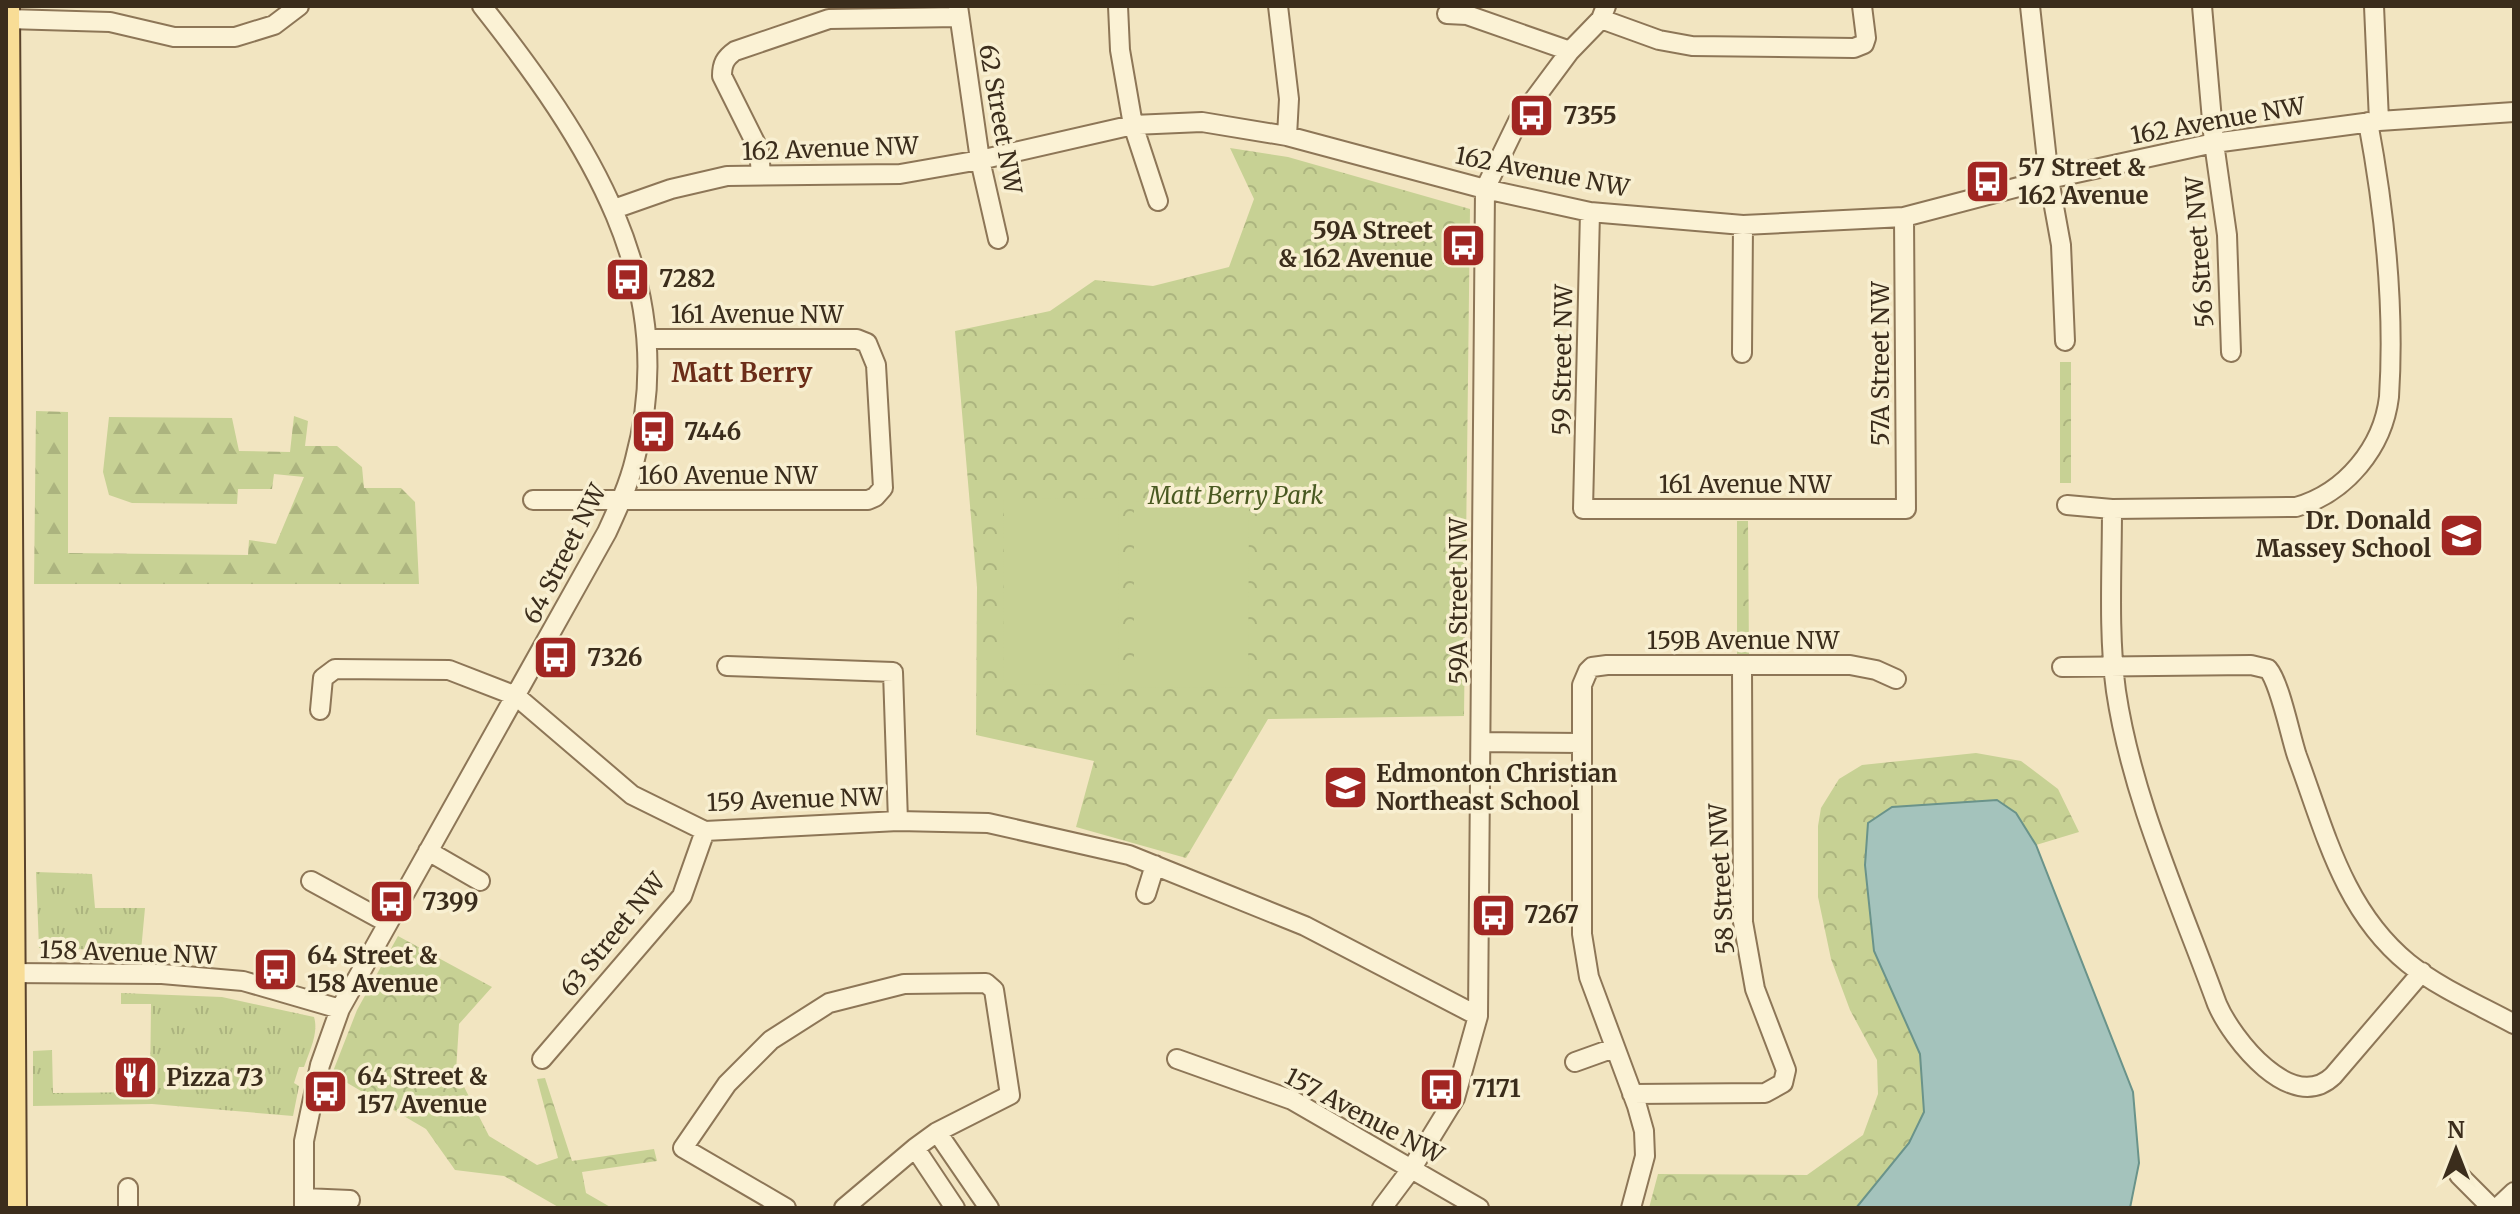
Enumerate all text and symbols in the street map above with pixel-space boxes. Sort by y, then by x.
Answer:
street label: 62 Street NW [972,42,1029,197]
street label: 162 Avenue NW [2128,90,2309,151]
bus stop icon: 7355 [1508,92,1556,140]
place label: 7355 [1563,100,1617,131]
street label: 162 Avenue NW [741,130,920,167]
street label: 162 Avenue NW [1452,139,1633,204]
place label: 57 Street & 162 Avenue [2018,152,2148,211]
bus stop icon: 57 Street & 162 Avenue [1963,158,2011,206]
street label: 56 Street NW [2179,174,2220,329]
place label: 59A Street & 162 Avenue [1279,215,1433,274]
bus stop icon: 59A Street & 162 Avenue [1440,221,1488,269]
bus stop icon: 7282 [604,255,652,303]
place label: 7282 [659,263,715,294]
street label: 57A Street NW [1865,281,1896,446]
street label: 59 Street NW [1546,283,1579,436]
street label: 161 Avenue NW [671,299,844,330]
district label: Matt Berry [671,356,813,389]
bus stop icon: 7446 [629,408,677,456]
place label: 7446 [684,416,741,447]
street label: 160 Avenue NW [639,460,818,491]
street label: 161 Avenue NW [1659,469,1832,500]
street label: 64 Street NW [516,478,614,629]
park label: Matt Berry Park [1148,480,1323,511]
place label: Dr. Donald Massey School [2256,505,2431,564]
school or university icon: Dr. Donald Massey School [2438,511,2486,559]
street label: 59A Street NW [1443,517,1474,684]
street label: 159B Avenue NW [1647,625,1840,656]
bus stop icon: 7326 [532,634,580,682]
place label: 7326 [587,642,643,673]
place label: Edmonton Christian Northeast School [1376,758,1617,817]
school or university icon: Edmonton Christian Northeast School [1321,764,1369,812]
street label: 159 Avenue NW [706,781,885,818]
street label: 58 Street NW [1702,802,1741,955]
street label: 63 Street NW [553,866,673,1003]
bus stop icon: 7399 [367,878,415,926]
place label: 7399 [422,886,479,917]
bus stop icon: 7267 [1469,891,1517,939]
place label: 7267 [1524,899,1579,930]
street label: 158 Avenue NW [39,934,218,971]
place label: 64 Street & 158 Avenue [307,940,438,999]
bus stop icon: 64 Street & 158 Avenue [252,946,300,994]
restaurant icon: Pizza 73 [111,1054,159,1102]
place label: 64 Street & 157 Avenue [357,1061,487,1120]
street label: 157 Avenue NW [1279,1061,1450,1171]
place label: Pizza 73 [166,1062,264,1093]
bus stop icon: 7171 [1417,1065,1465,1113]
bus stop icon: 64 Street & 157 Avenue [302,1067,350,1115]
place label: 7171 [1472,1073,1521,1104]
north arrow [2416,1110,2496,1190]
text: N [2447,1116,2465,1144]

